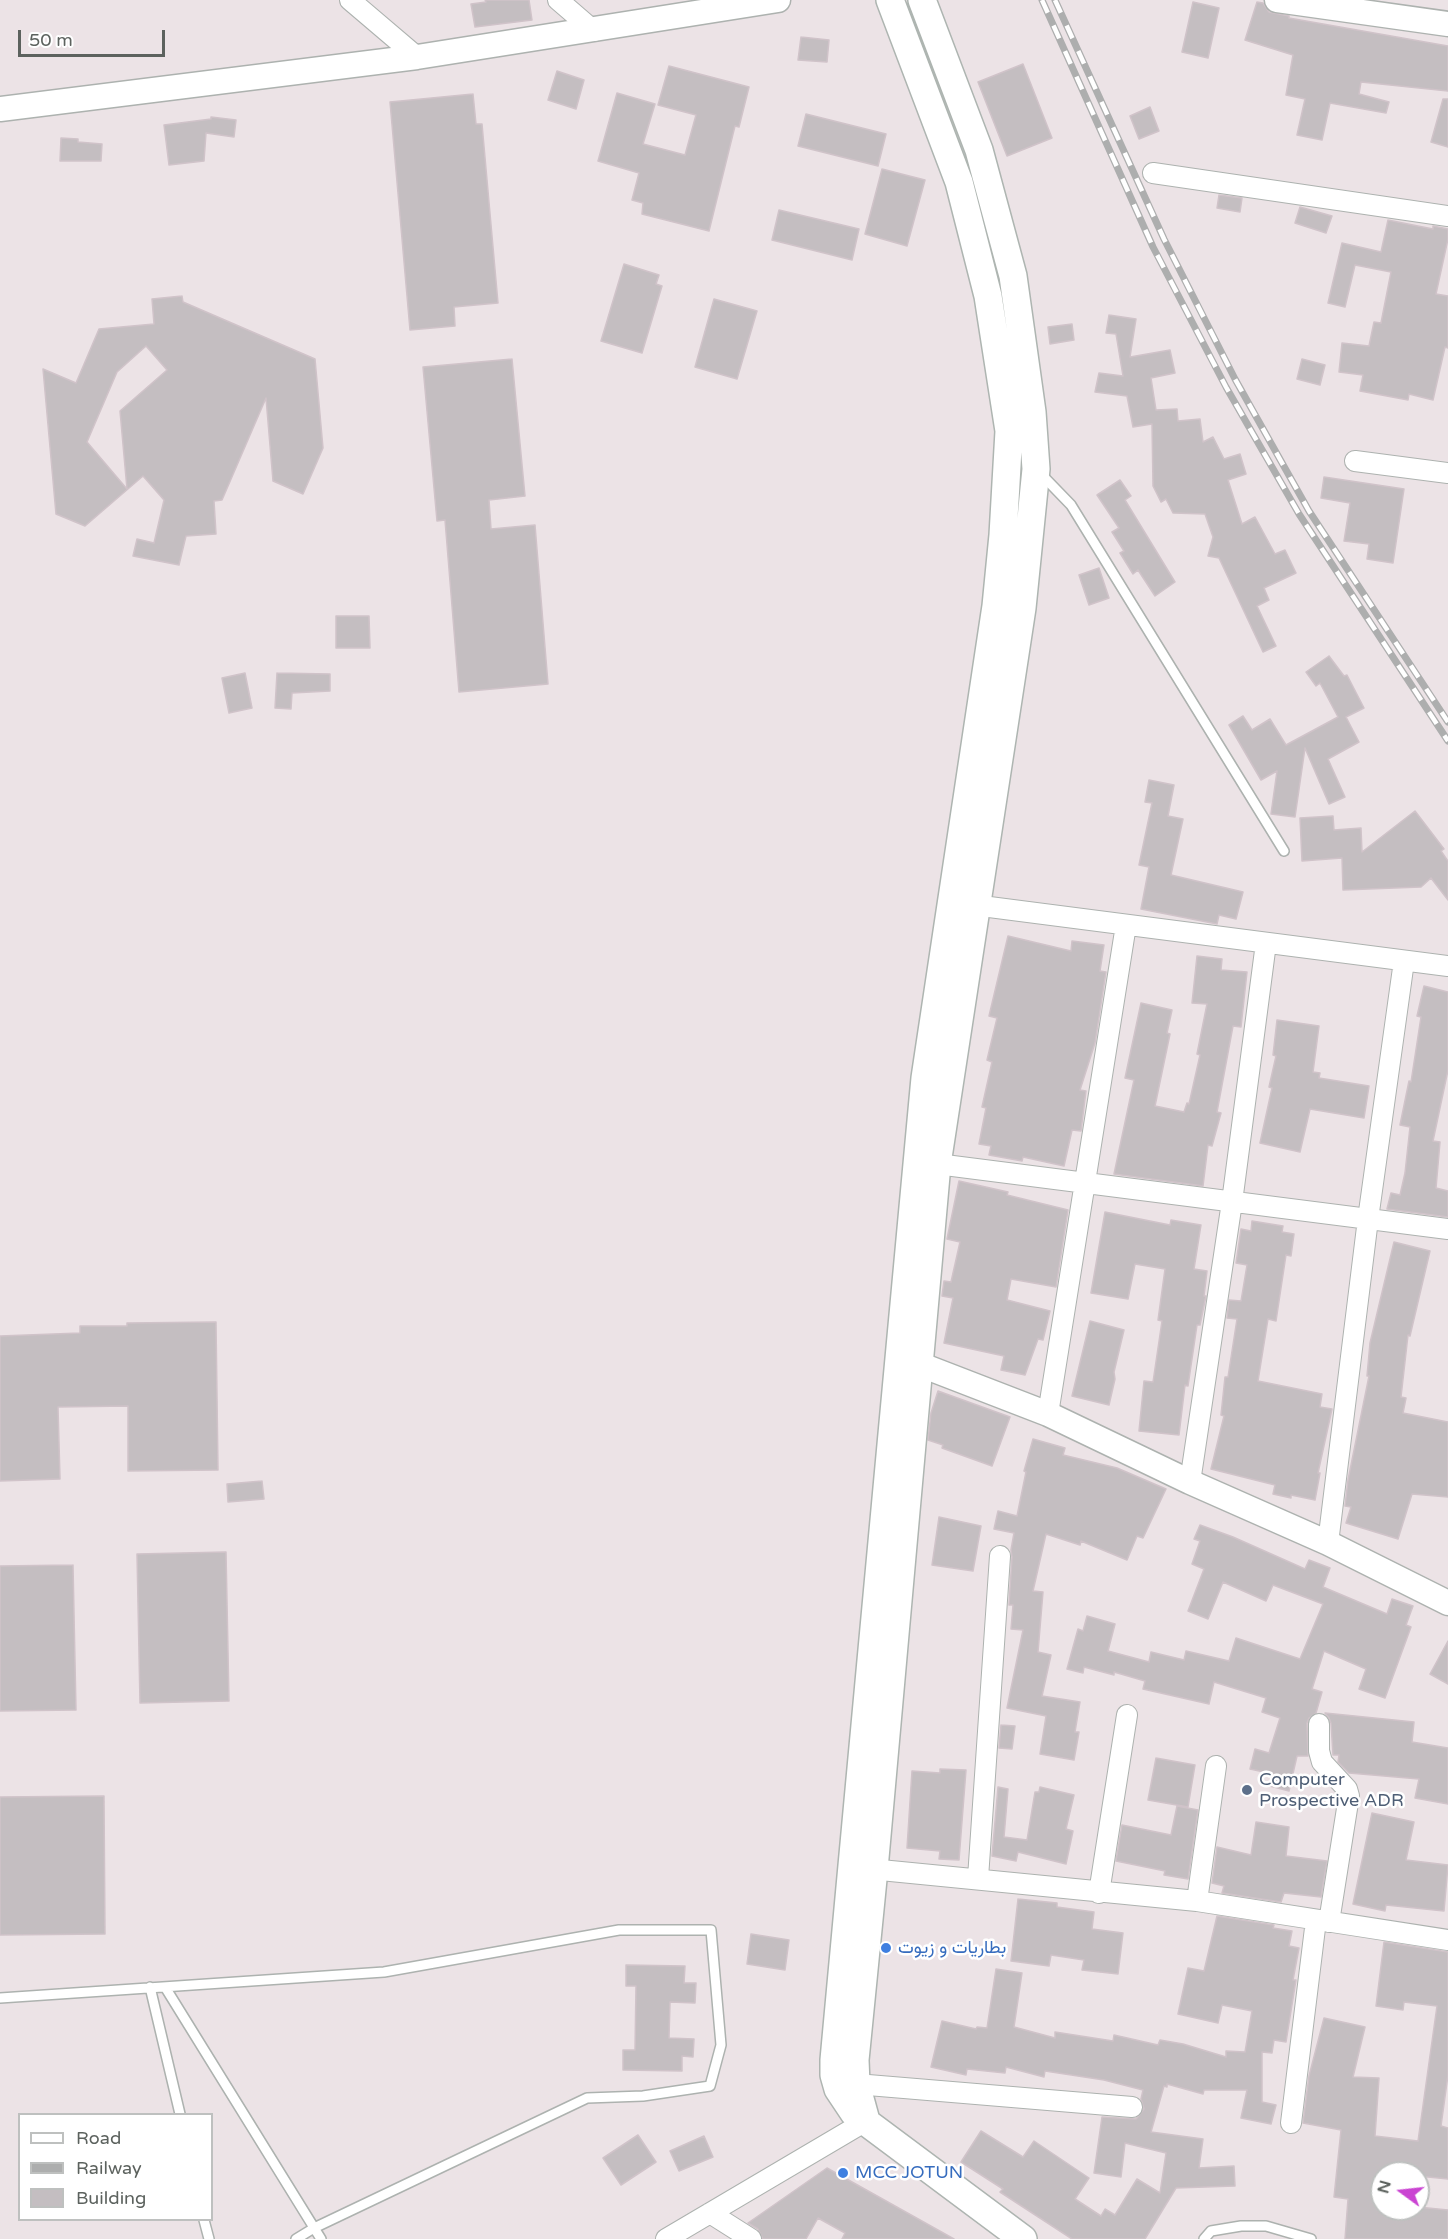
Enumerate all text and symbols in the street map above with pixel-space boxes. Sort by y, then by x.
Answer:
scale bar [21,18,168,56]
text: 50 m [29,29,73,51]
place label: Computer Prospective ADR [1259,1769,1404,1812]
marker: Computer Prospective ADR [1240,1783,1254,1797]
place label: بطاريات و زيوت [898,1937,1006,1959]
marker: بطاريات و زيوت [879,1941,893,1955]
legend [18,2113,213,2221]
text: Road [76,2127,121,2149]
text: Railway [76,2157,142,2179]
north arrow [1370,2161,1430,2221]
place label: MCC JOTUN [855,2162,963,2184]
marker: MCC JOTUN [836,2166,850,2180]
text: N [1373,2178,1396,2196]
text: Building [76,2187,146,2209]

